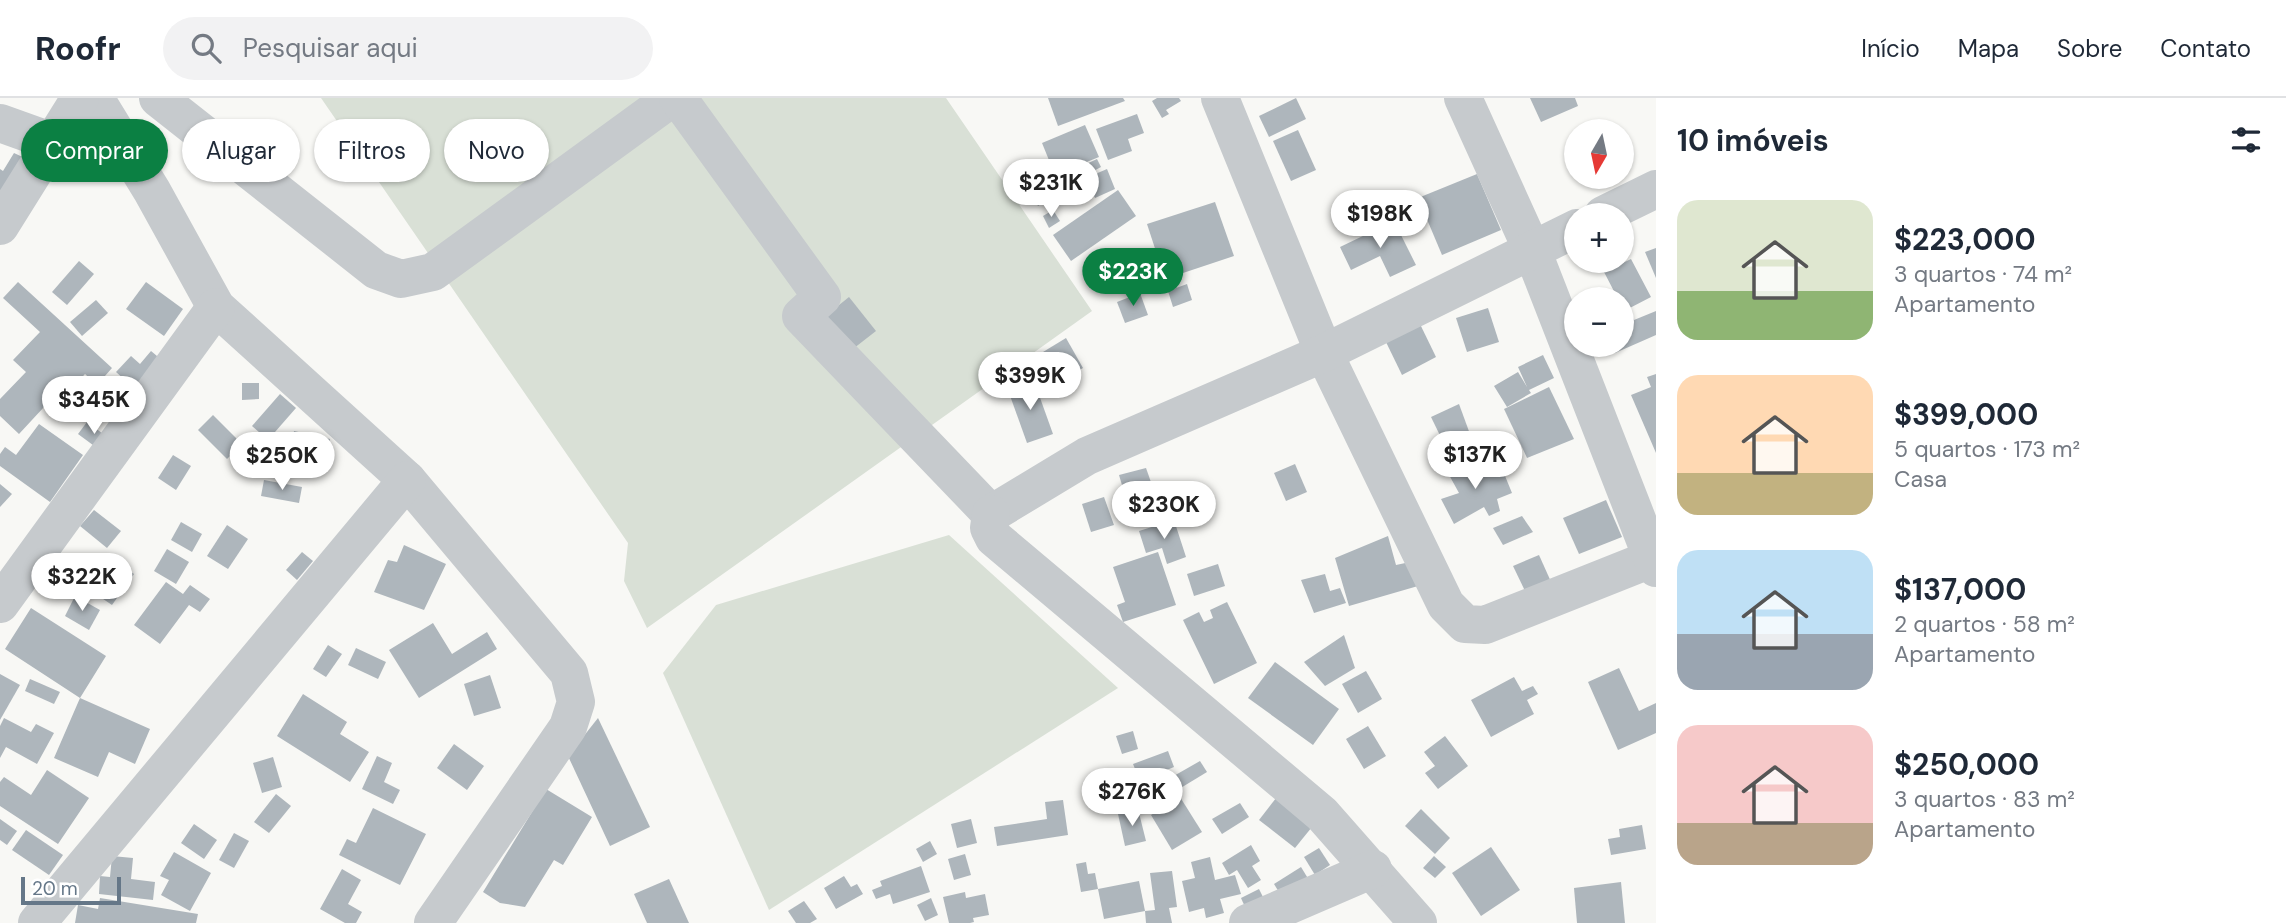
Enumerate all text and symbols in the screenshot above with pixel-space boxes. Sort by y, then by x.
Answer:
search box [163,17,653,80]
text: Roofr [35,27,121,70]
icon: search [187,29,225,67]
text: Pesquisar aqui [243,31,418,65]
text: Início [1861,33,1920,64]
text: Mapa [1958,33,2019,64]
text: Sobre [2057,33,2122,64]
text: Contato [2160,33,2251,64]
chip: Comprar [21,119,168,182]
chip: Alugar [182,119,300,182]
chip: Filtros [314,119,430,182]
chip: Novo [444,119,549,182]
north arrow [1564,119,1634,189]
map controls [1564,119,1634,357]
text: 10 imóveis [1677,121,1829,160]
icon: filters [2227,121,2265,159]
pin: $231K [1002,159,1100,219]
text: $231K [1019,167,1083,197]
pin: $198K [1331,190,1429,250]
text: $198K [1347,198,1413,228]
button: + [1564,203,1634,273]
text: $223,000 [1894,220,2036,259]
icon: home [1733,228,1817,312]
pin: $223K [1084,248,1182,308]
text: $223K [1098,256,1168,286]
text: 3 quartos · 74 m² [1894,259,2072,289]
button: − [1564,287,1634,357]
text: Apartamento [1894,289,2035,319]
pin: $399K [981,352,1079,412]
text: $399K [994,360,1066,390]
pin: $345K [45,376,143,436]
text: $345K [58,384,130,414]
text: $399,000 [1894,395,2038,434]
icon: home [1733,403,1817,487]
pin: $250K [233,432,331,492]
pin: $137K [1426,432,1524,491]
text: 5 quartos · 173 m² [1894,434,2080,464]
text: $137K [1443,439,1507,469]
text: $250K [246,440,318,470]
text: Casa [1894,464,1947,494]
pin: $230K [1115,482,1213,541]
text: $230K [1128,489,1200,519]
pin: $322K [33,554,131,613]
text: $322K [47,561,117,591]
text: $137,000 [1894,570,2026,609]
icon: home [1733,578,1817,662]
text: 2 quartos · 58 m² [1894,609,2075,639]
text: Apartamento [1894,639,2035,669]
text: $250,000 [1894,745,2039,784]
icon: home [1733,753,1817,837]
pin: $276K [1083,768,1181,828]
text: $276K [1098,776,1166,806]
text: 3 quartos · 83 m² [1894,784,2075,814]
text: Apartamento [1894,814,2035,844]
scale bar [21,874,121,906]
text: 20 m [32,876,78,901]

